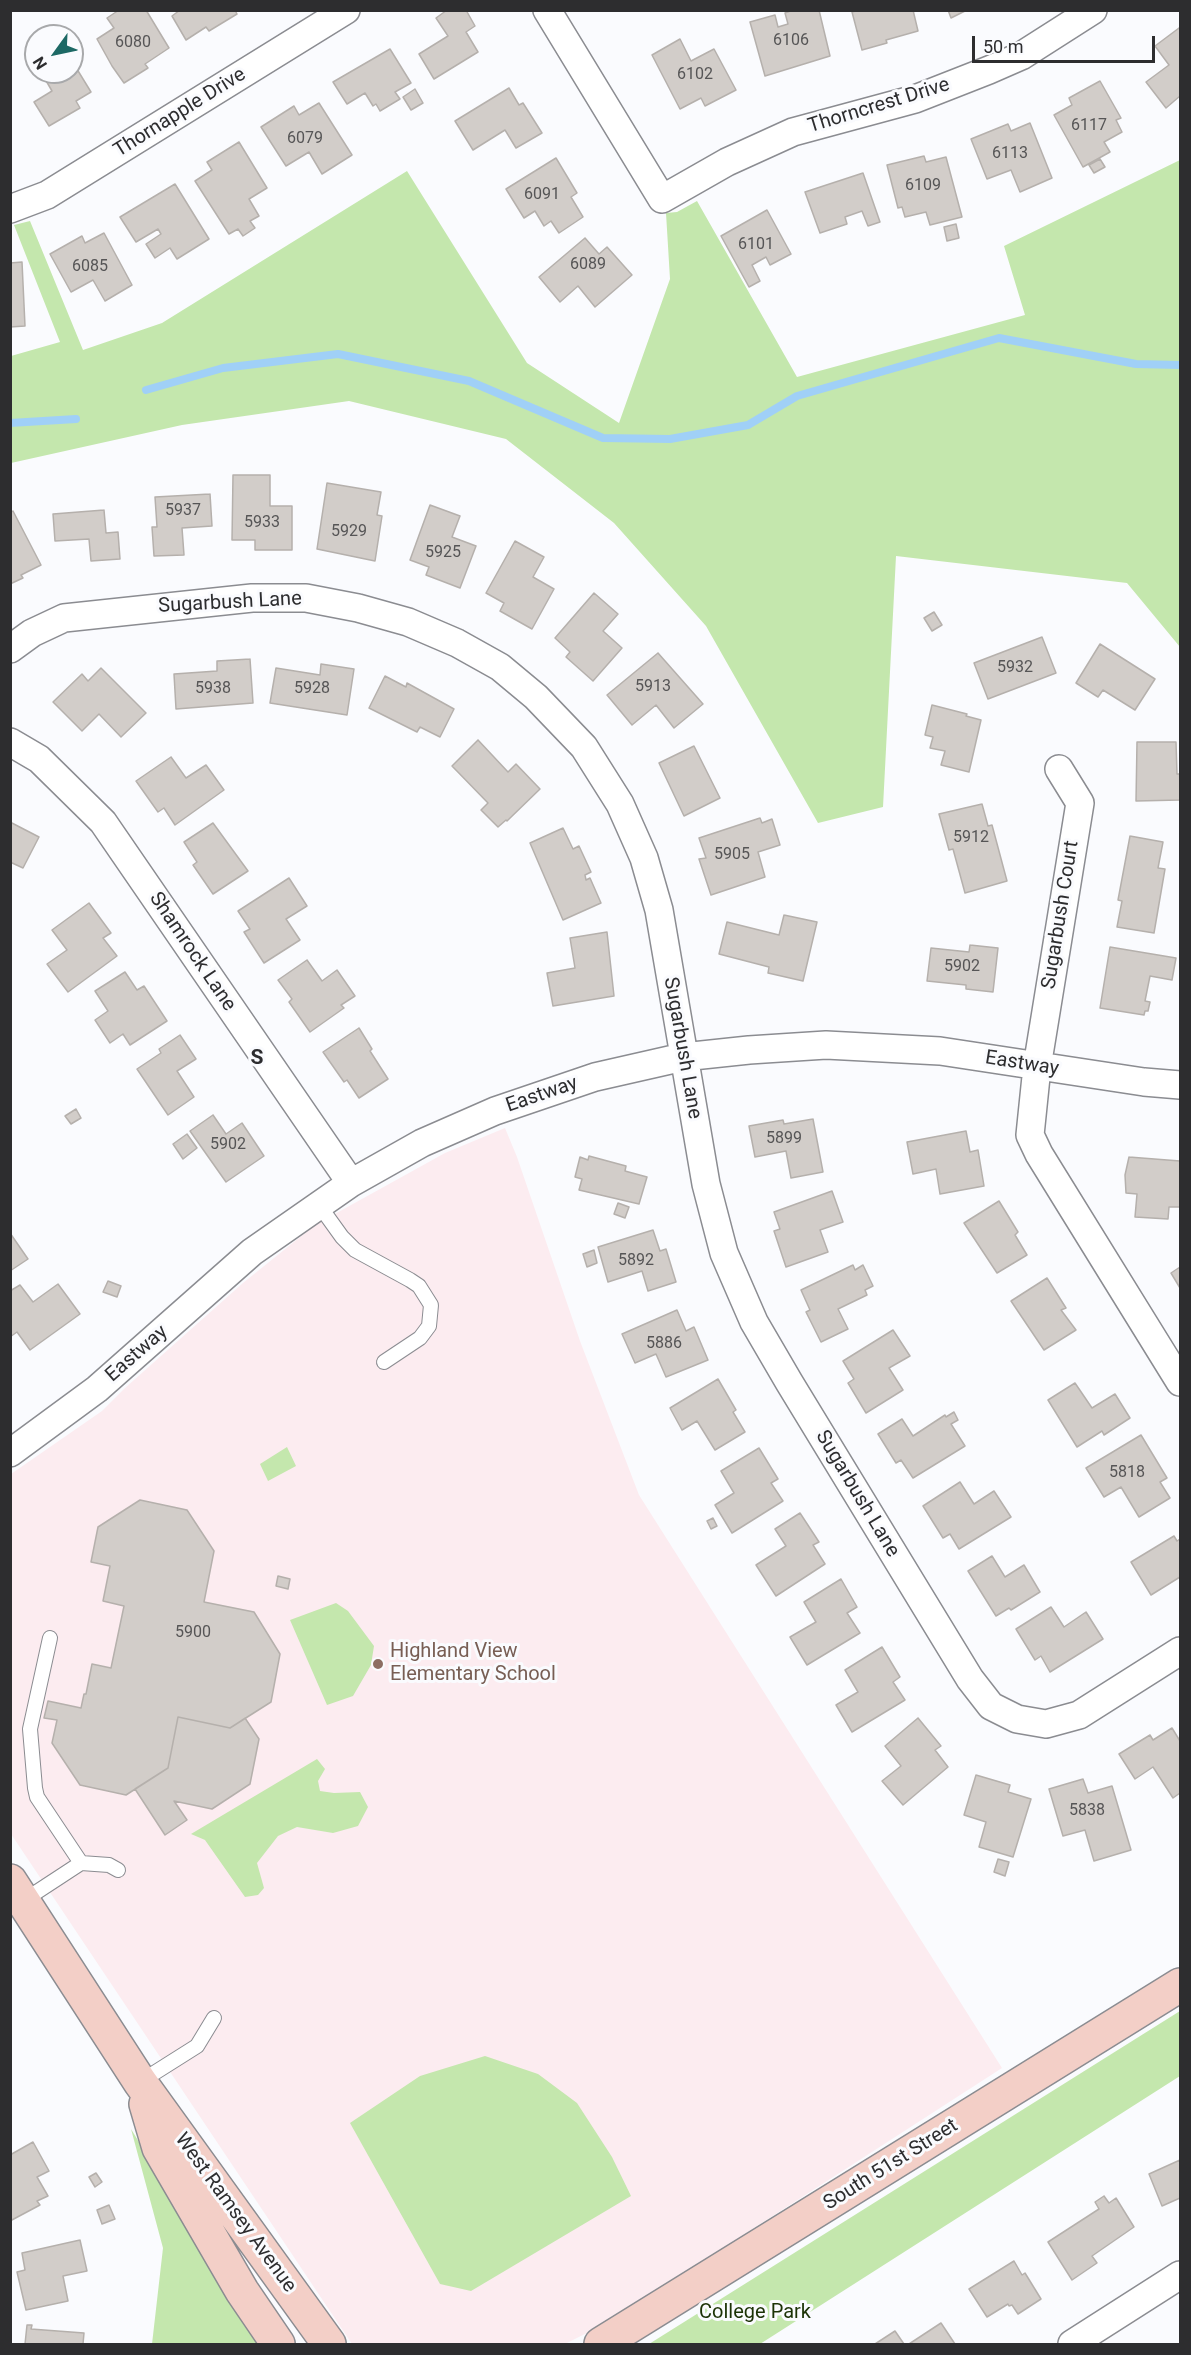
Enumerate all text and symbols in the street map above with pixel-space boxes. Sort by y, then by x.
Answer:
north arrow [24,24,84,84]
scale bar [975,24,1158,62]
house number: 6106 [773,31,809,51]
house number: 6080 [115,33,151,53]
text: 50 m [983,36,1023,57]
text: N [29,53,51,73]
street label: Thornapple Drive [110,63,250,163]
house number: 6102 [677,65,713,85]
street label: Thorncrest Drive [805,73,953,139]
house number: 6117 [1071,116,1107,136]
house number: 6079 [287,129,323,149]
house number: 6113 [992,144,1028,164]
house number: 6109 [905,176,941,196]
house number: 6091 [524,185,560,205]
house number: 6101 [738,235,774,255]
house number: 6089 [570,255,606,275]
house number: 6085 [72,257,108,277]
house number: 5937 [165,501,201,521]
house number: 5933 [244,513,280,533]
house number: 5929 [331,522,367,542]
house number: 5925 [425,543,461,563]
street label: Sugarbush Lane [158,587,302,619]
house number: 5932 [997,658,1033,678]
house number: 5913 [635,677,671,697]
house number: 5938 [195,679,231,699]
house number: 5928 [294,679,330,699]
house number: 5912 [953,828,989,848]
street label: Sugarbush Court [1037,839,1085,991]
house number: 5905 [714,845,750,865]
street label: Shamrock Lane [143,888,241,1016]
house number: 5902 [944,957,980,977]
street label: Sugarbush Lane [658,975,706,1121]
district label: S [251,1046,263,1072]
street label: Eastway [983,1046,1061,1082]
street label: Eastway [503,1072,581,1118]
house number: 5899 [766,1129,802,1149]
house number: 5902 [210,1135,246,1155]
house number: 5892 [618,1251,654,1271]
street label: Eastway [101,1321,173,1387]
house number: 5886 [646,1334,682,1354]
street label: Sugarbush Lane [810,1426,904,1562]
house number: 5818 [1109,1463,1145,1483]
house number: 5900 [175,1623,211,1643]
place label: Highland View Elementary School [390,1640,556,1687]
marker: Highland View Elementary School [371,1657,385,1671]
house number: 5838 [1069,1801,1105,1821]
street label: South 51st Street [819,2114,963,2216]
street label: West Ramsey Avenue [169,2129,301,2297]
park label: College Park [699,2301,811,2325]

